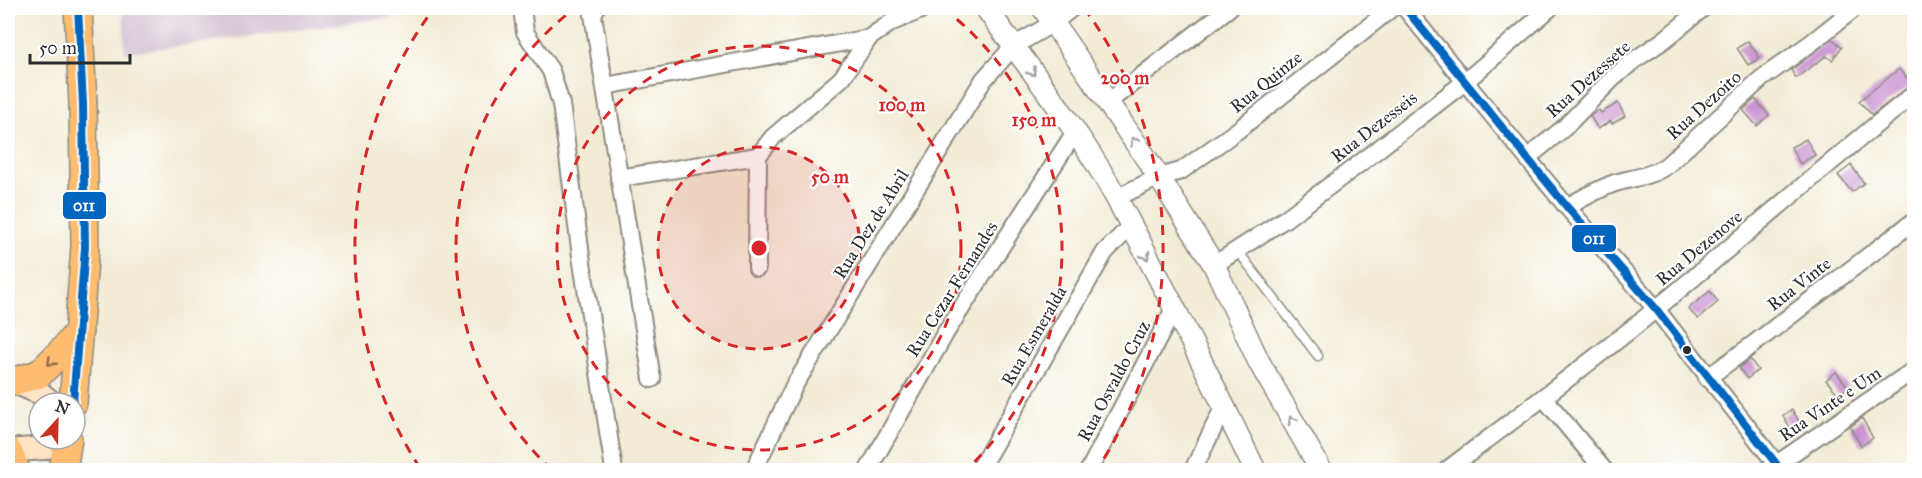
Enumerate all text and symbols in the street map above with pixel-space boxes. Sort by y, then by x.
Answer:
scale bar [30,27,130,65]
street label: Rua Dezessete [1541,35,1635,123]
text: 50 m [39,37,77,59]
street label: Rua Quinze [1226,46,1306,118]
one-way arrow [1025,66,1036,77]
street label: Rua Dezoito [1662,66,1746,144]
text: 200 m [1101,67,1150,89]
street label: Rua Dezesseis [1327,87,1421,167]
text: 100 m [879,94,926,116]
text: 150 m [1012,109,1057,131]
one-way arrow [1130,136,1141,147]
street label: Rua Dez de Abril [828,165,914,283]
text: 50 m [811,166,850,188]
line badge: 011 [62,191,107,220]
text: 011 [73,196,96,215]
street label: Rua Dezenove [1651,206,1747,290]
street label: Rua Cezar Fernandes [901,217,1003,361]
line badge: 011 [1571,224,1617,253]
text: 011 [1583,229,1606,248]
centre of rings [749,238,769,258]
one-way arrow [1138,249,1150,260]
street label: Rua Vinte [1763,252,1835,316]
street label: Rua Esmeralda [997,282,1072,390]
street label: Rua Osvaldo Cruz [1073,317,1155,445]
unlabelled marker [1681,344,1693,356]
one-way arrow [47,355,58,366]
street label: Rua Vinte e Um [1775,362,1885,446]
north arrow [27,391,87,451]
text: N [53,396,73,419]
one-way arrow [1288,415,1299,426]

